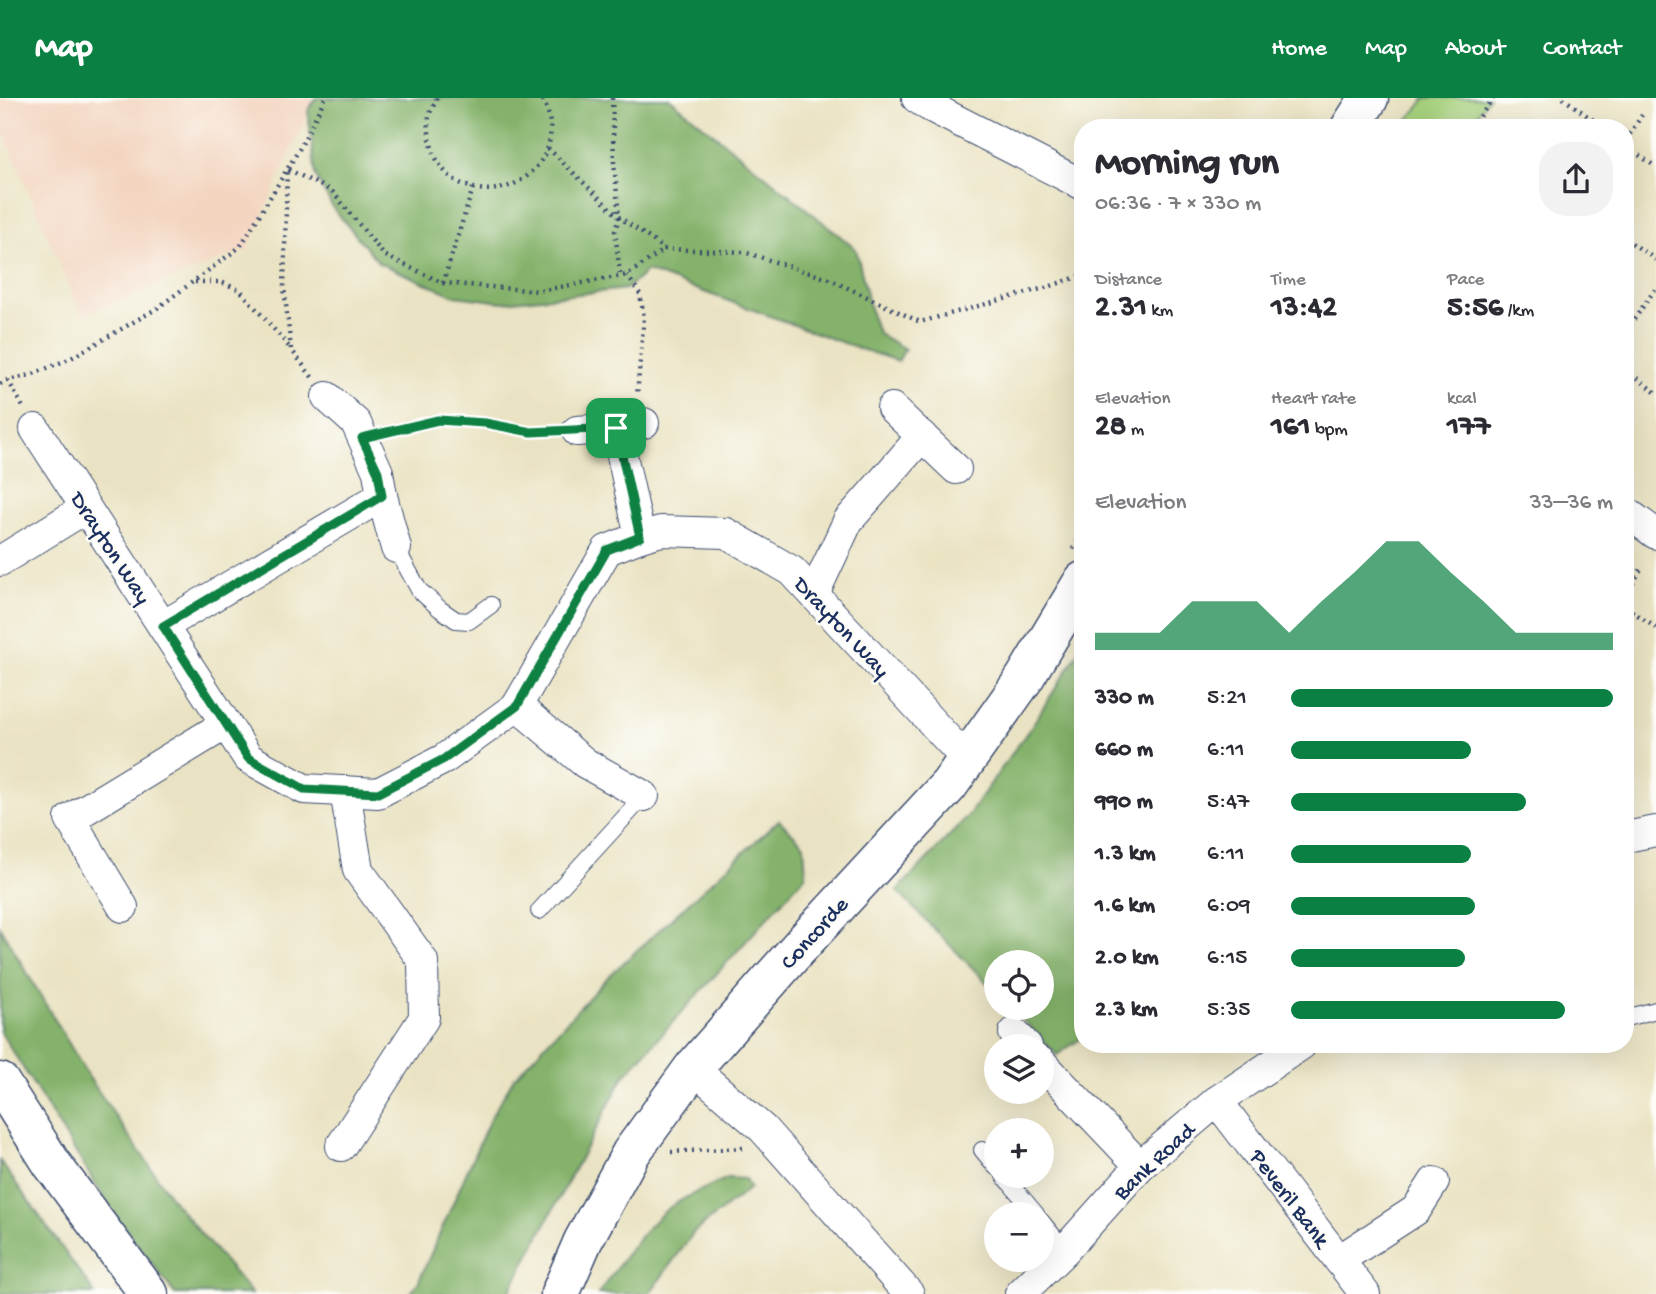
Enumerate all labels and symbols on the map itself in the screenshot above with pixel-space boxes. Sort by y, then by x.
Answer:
pin [586,398,646,458]
street label: Drayton Way [62,486,155,610]
street label: Drayton Way [785,571,894,685]
street label: Concorde [776,892,856,976]
street label: Bank Road [1108,1117,1203,1208]
street label: Peveril Bank [1242,1144,1336,1256]

